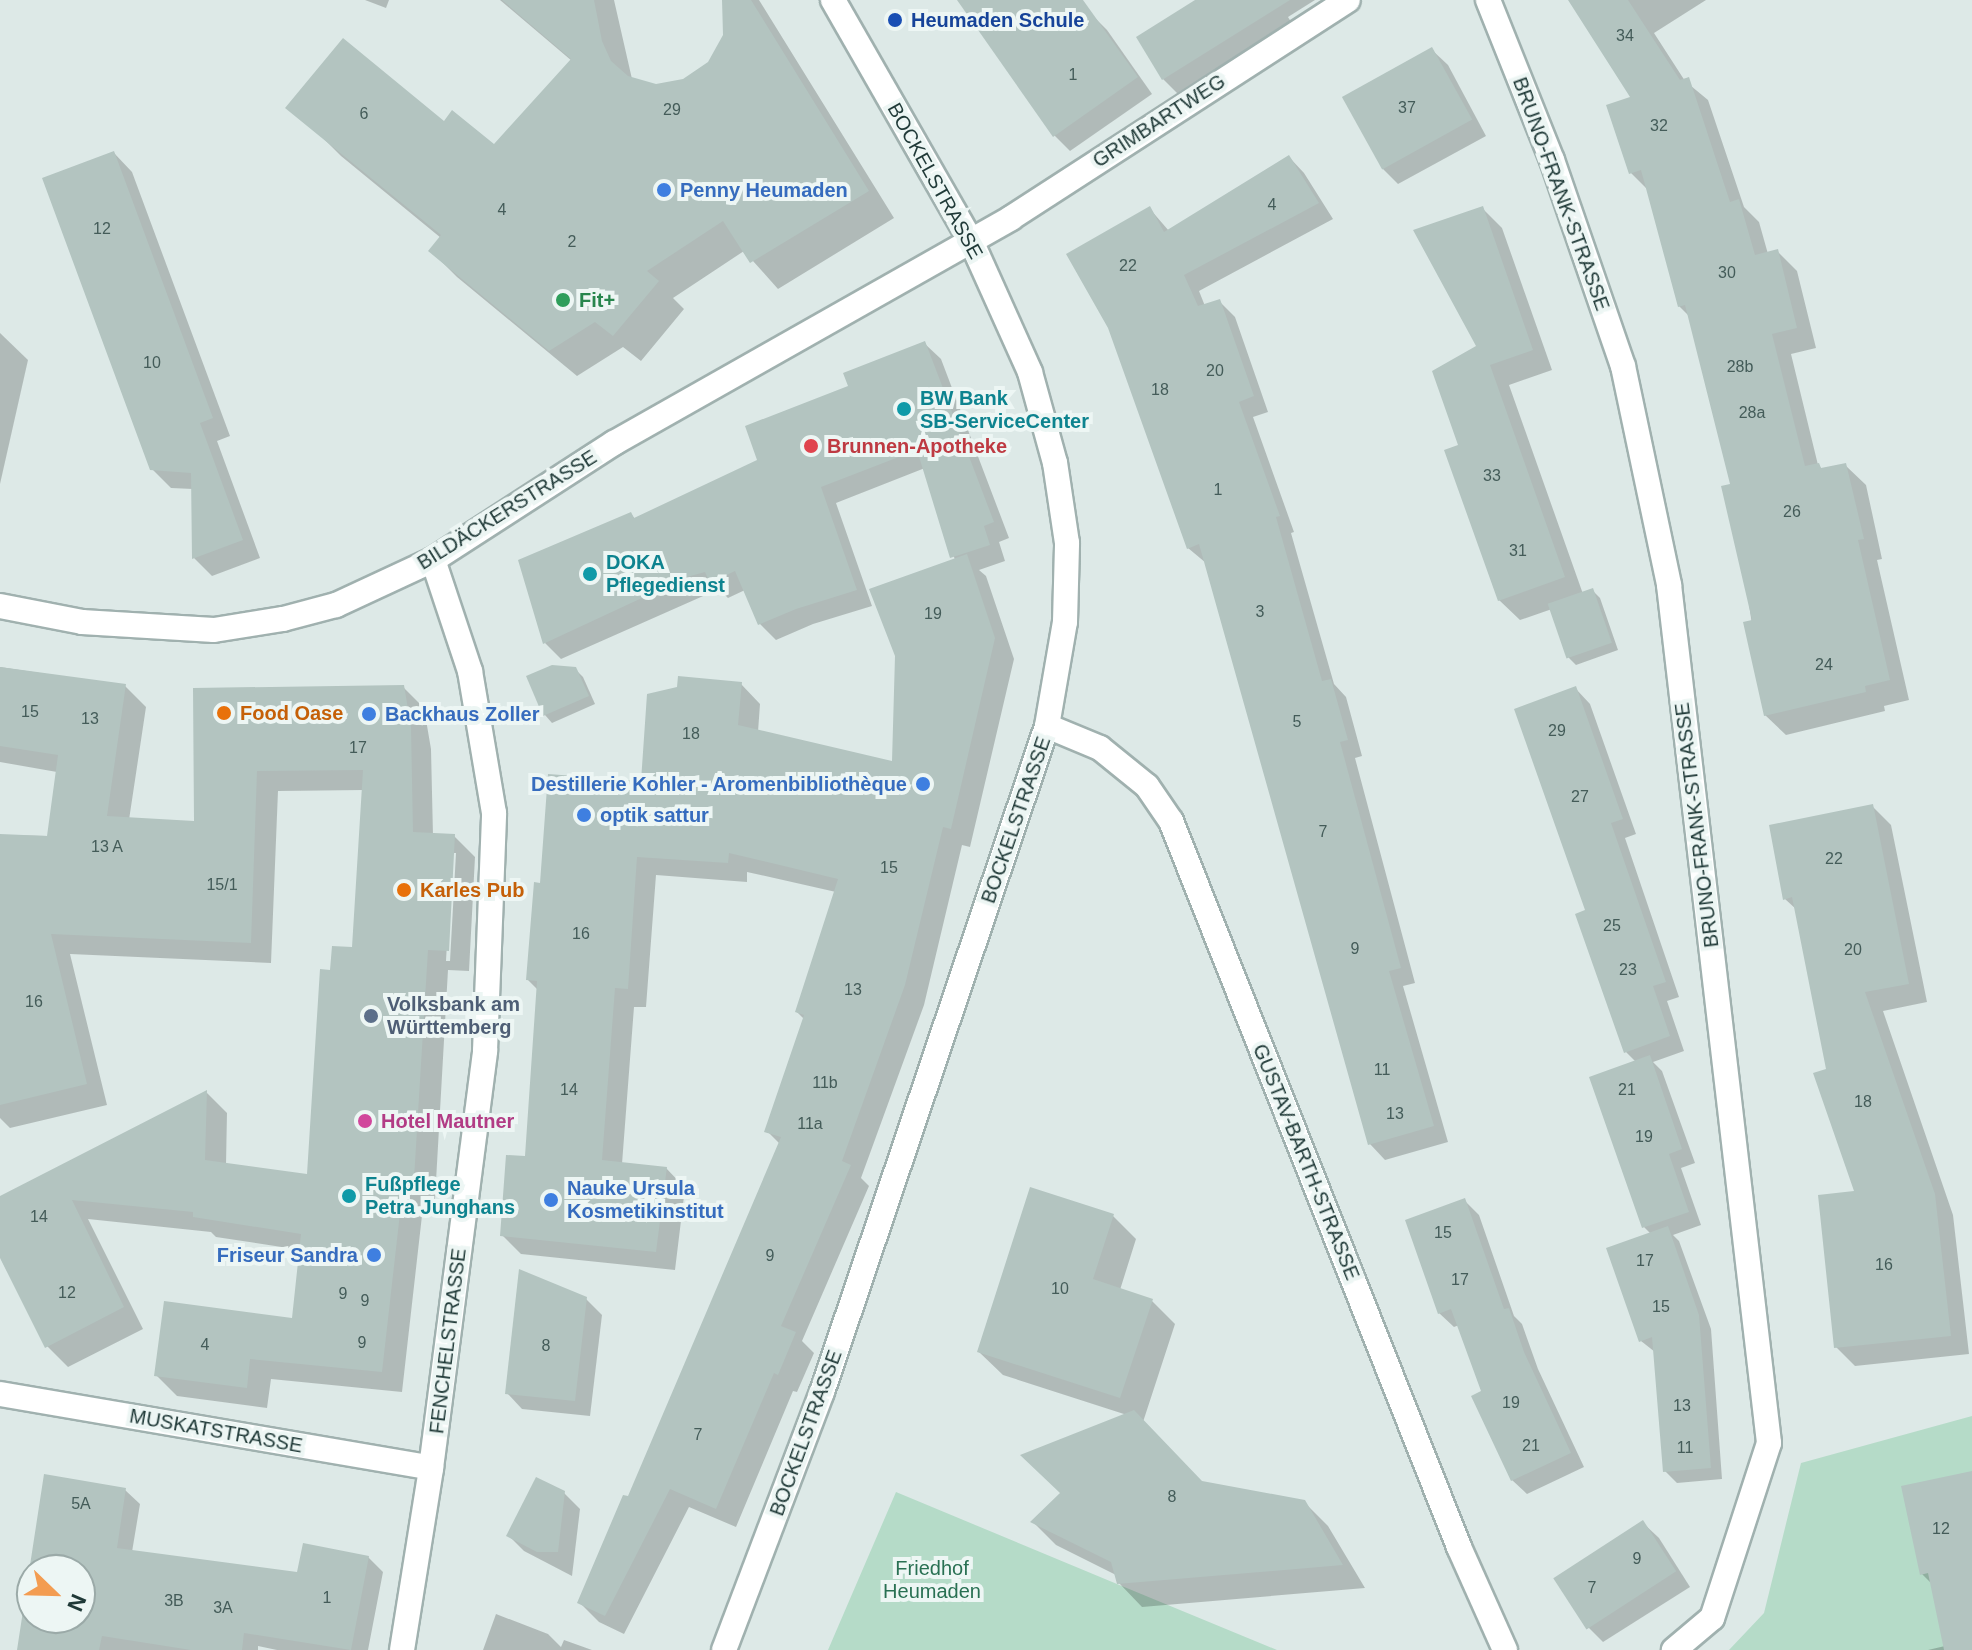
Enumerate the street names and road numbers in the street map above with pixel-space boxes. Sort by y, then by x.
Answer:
street label: GRIMBARTWEG [1088,69,1230,173]
street label: BRUNO-FRANK-STRASSE [1508,74,1614,314]
street label: BOCKELSTRASSE [882,99,988,263]
street label: BILDÄCKERSTRASSE [413,445,601,575]
street label: BRUNO-FRANK-STRASSE [1670,701,1724,949]
street label: BOCKELSTRASSE [976,734,1056,906]
street label: GUSTAV-BARTH-STRASSE [1248,1041,1364,1283]
street label: FENCHELSTRASSE [425,1247,471,1435]
street label: BOCKELSTRASSE [765,1347,847,1519]
street label: MUSKATSTRASSE [128,1404,304,1458]

